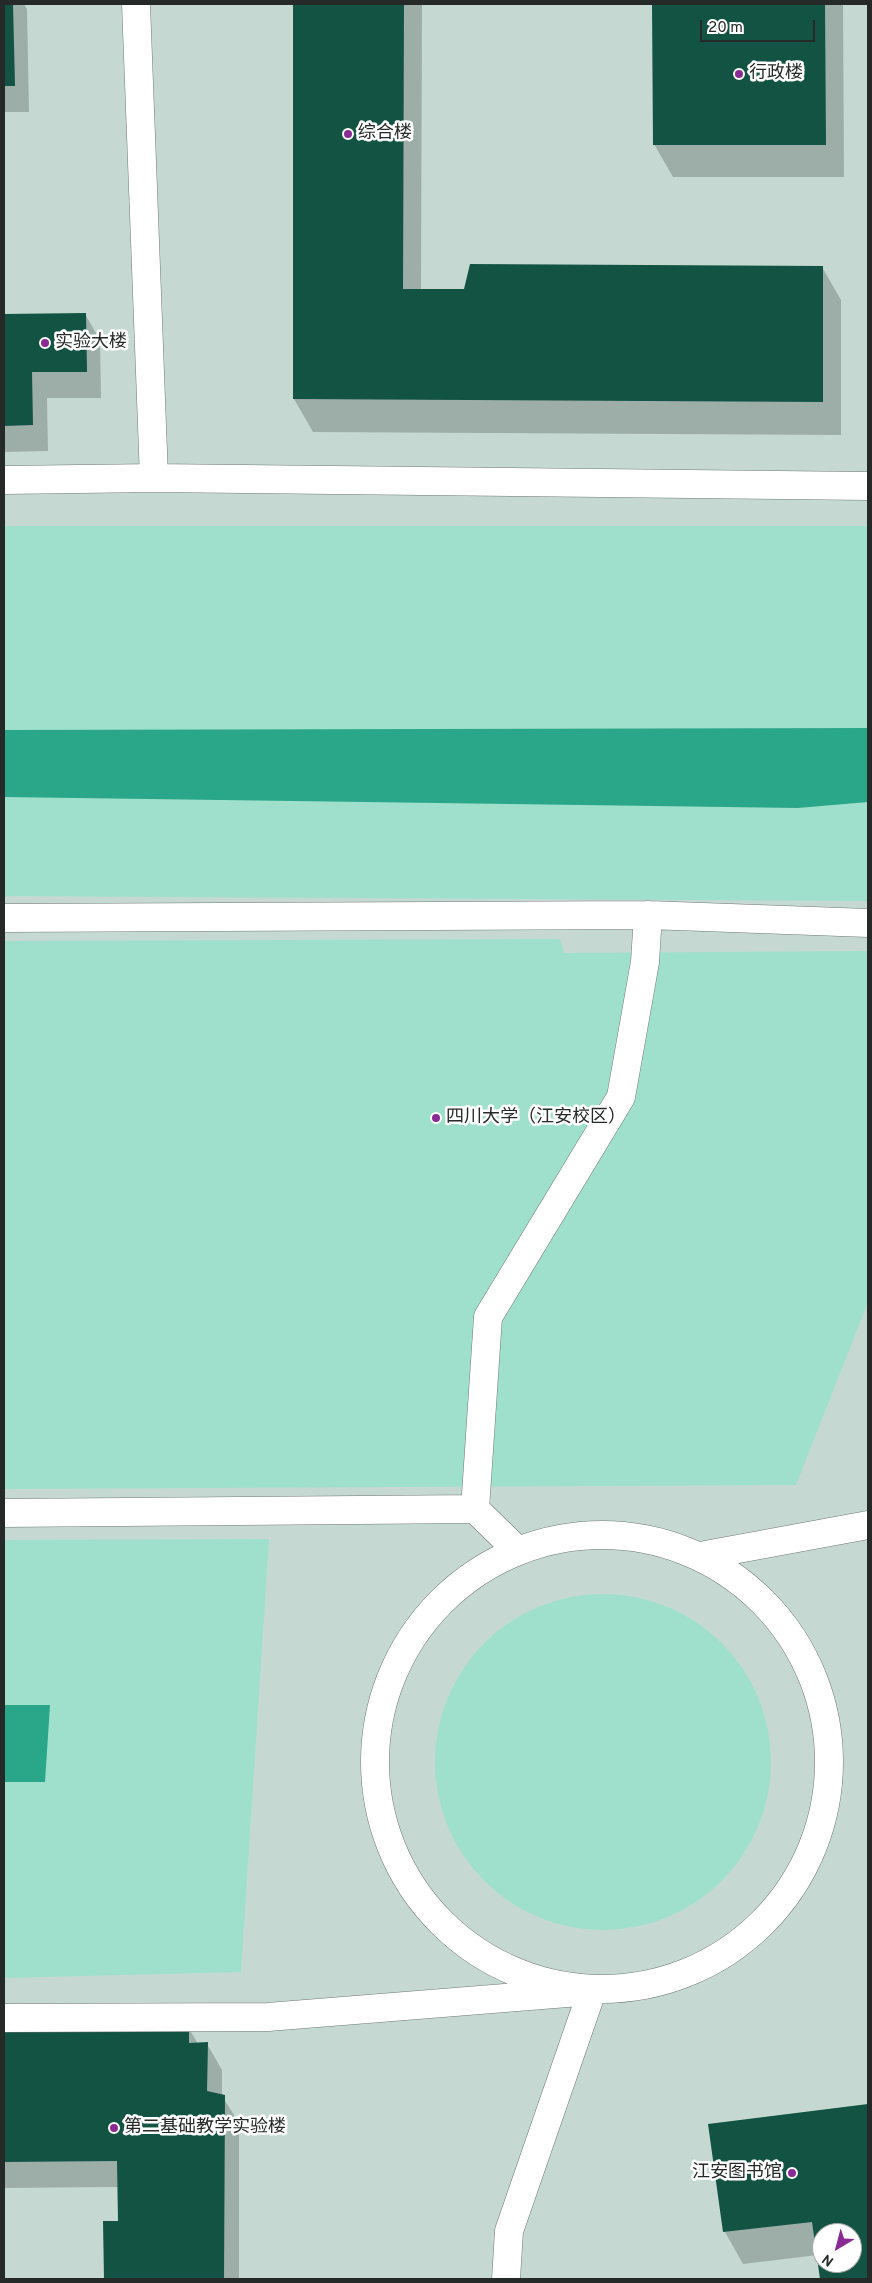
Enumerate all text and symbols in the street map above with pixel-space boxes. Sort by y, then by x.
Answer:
scale bar [702,10,817,42]
text: 20 m [708,19,743,38]
place label: 行政楼 [749,63,803,85]
marker: 行政楼 [733,68,745,80]
place label: 综合楼 [358,123,412,145]
marker: 综合楼 [342,128,354,140]
place label: 实验大楼 [55,332,127,354]
marker: 实验大楼 [39,337,51,349]
place label: 四川大学（江安校区） [446,1107,626,1129]
marker: 四川大学（江安校区） [430,1112,442,1124]
place label: 第二基础教学实验楼 [124,2117,286,2139]
marker: 第二基础教学实验楼 [108,2122,120,2134]
place label: 江安图书馆 [692,2162,782,2184]
marker: 江安图书馆 [786,2167,798,2179]
north arrow [812,2223,862,2273]
text: N [819,2250,837,2269]

